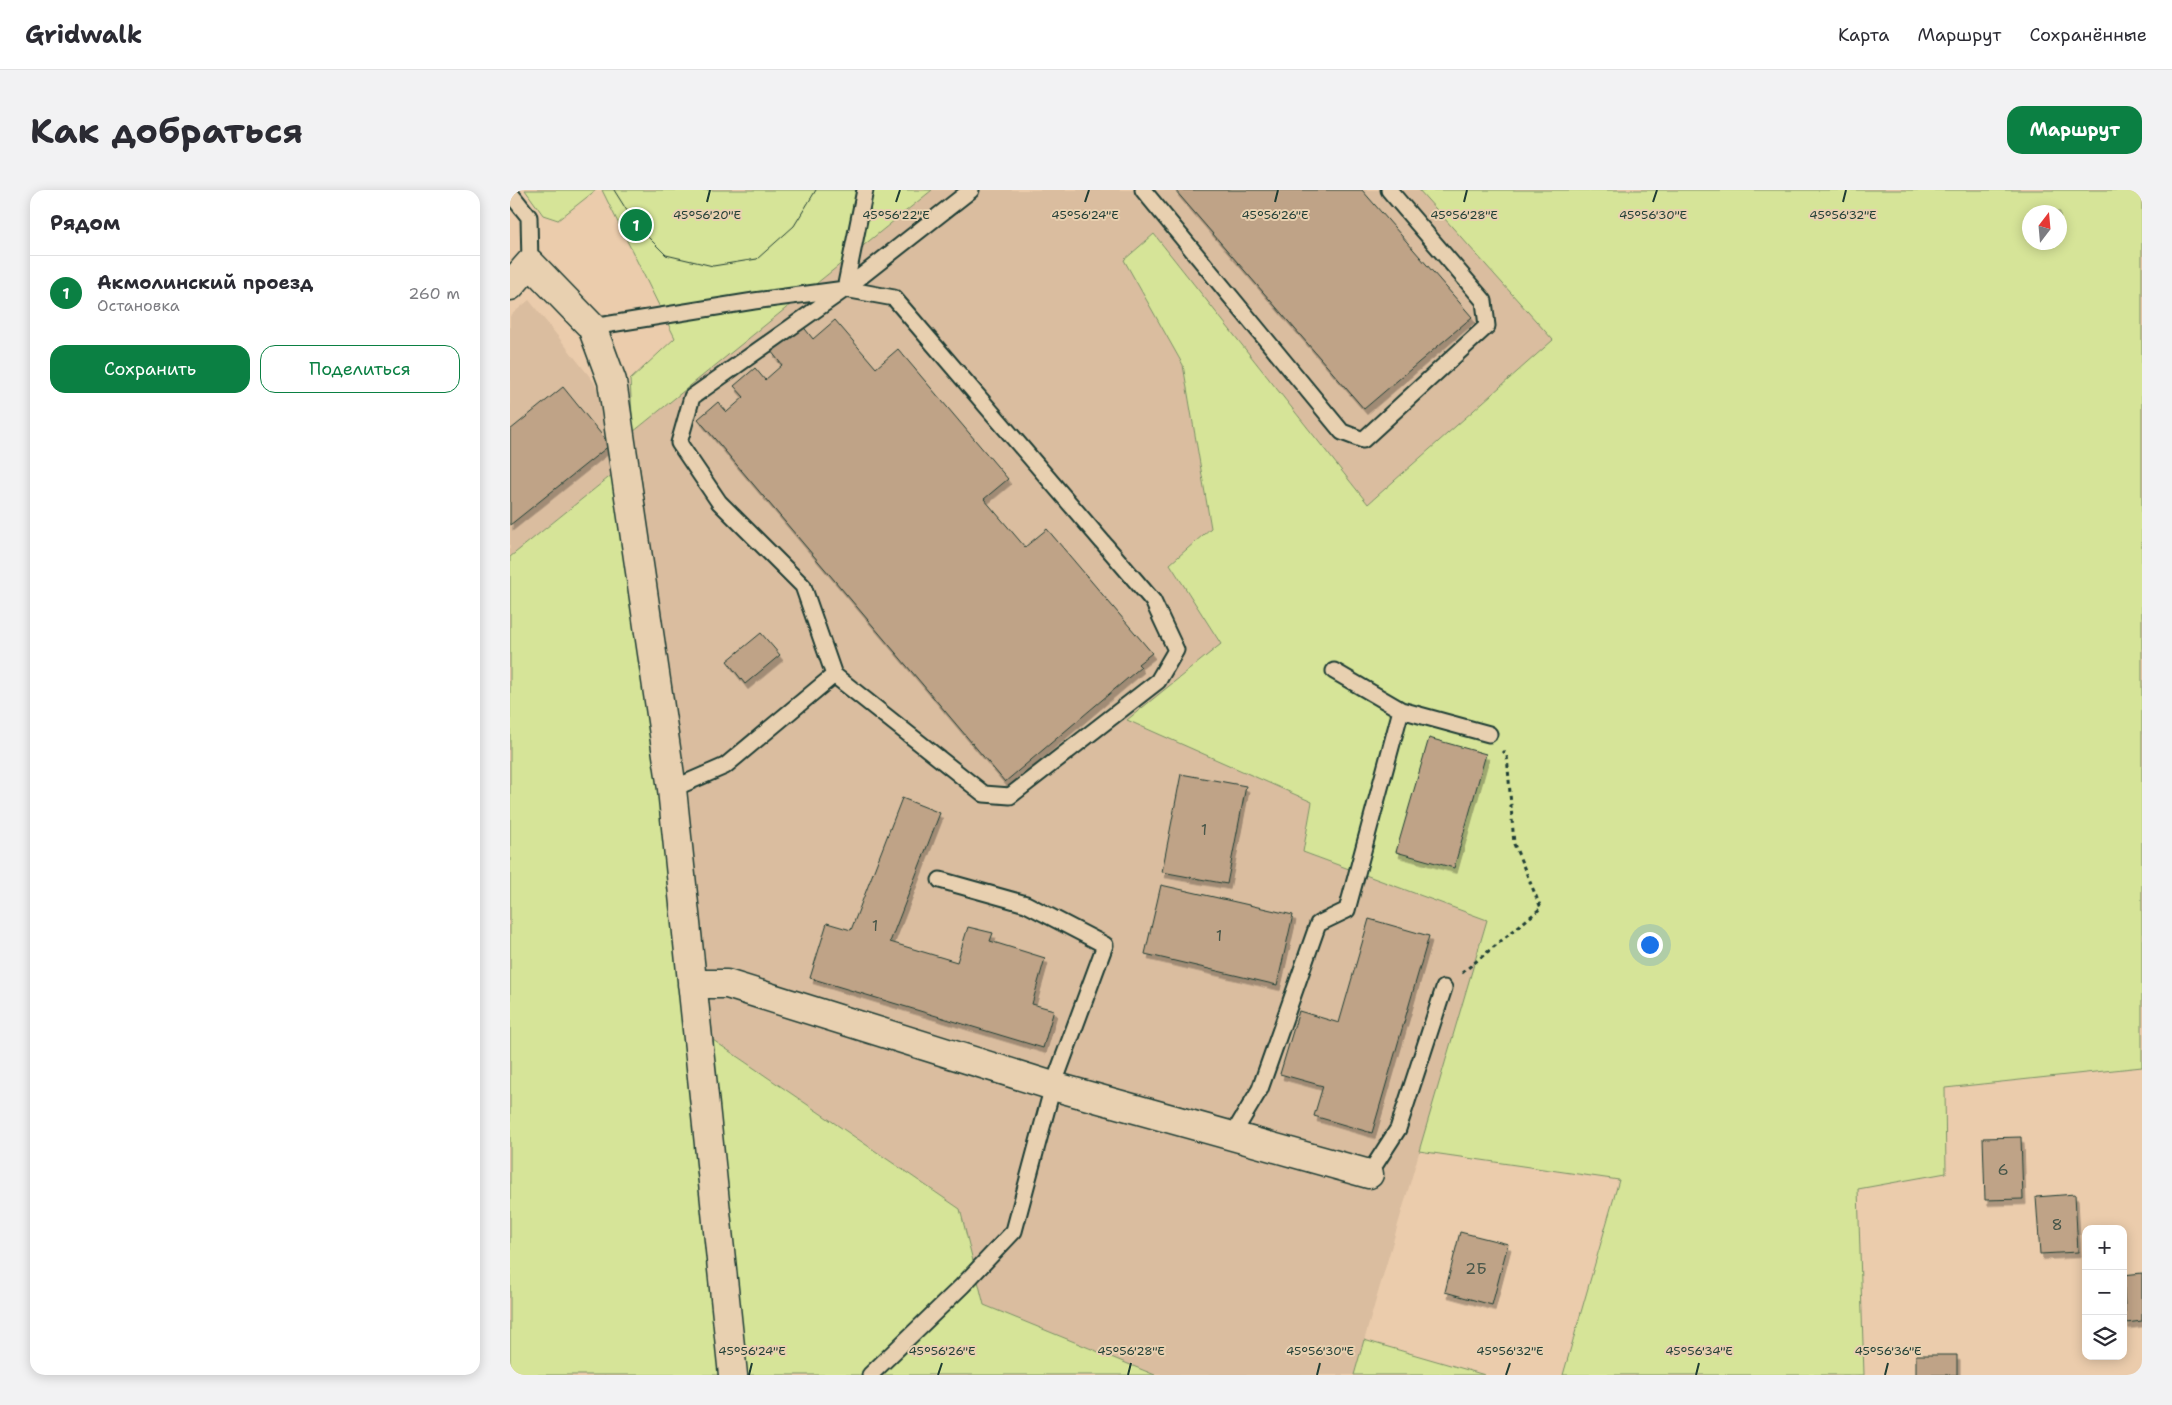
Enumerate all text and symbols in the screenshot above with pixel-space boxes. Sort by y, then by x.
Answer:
text: Gridwalk [25,19,142,51]
text: Карта [1838,23,1889,47]
text: Маршрут [1917,23,2001,47]
text: Сохранённые [2029,23,2147,47]
button: Маршрут [2007,106,2142,154]
text: Как добраться [30,107,303,154]
north arrow [2022,205,2067,250]
pin: 1 [620,206,652,244]
text: 45°56'20"E [673,207,741,223]
text: 45°56'22"E [862,207,930,223]
text: 45°56'24"E [1051,207,1119,223]
text: 45°56'26"E [1242,207,1308,223]
text: 45°56'28"E [1430,207,1498,223]
text: 45°56'30"E [1619,207,1687,223]
text: 45°56'32"E [1809,207,1877,223]
text: Рядом [50,209,120,237]
text: Акмолинский проезд [97,270,313,295]
text: 1 [62,283,70,304]
text: 260 m [408,283,460,304]
text: Остановка [97,295,180,316]
button: Сохранить [50,345,250,393]
button: Поделиться [260,345,460,393]
house number: 1 [1201,819,1207,840]
house number: 1 [872,915,878,936]
house number: 1 [1216,925,1222,946]
your location [1637,932,1663,958]
house number: 6 [1997,1159,2009,1180]
house number: 8 [2051,1214,2063,1235]
map controls [2082,1225,2127,1360]
button: + [2082,1225,2127,1270]
house number: 2Б [1465,1258,1487,1279]
button: − [2082,1270,2127,1315]
button: layers [2082,1315,2127,1360]
text: 45°56'24"E [718,1343,786,1359]
text: 45°56'26"E [909,1343,975,1359]
text: 45°56'28"E [1097,1343,1165,1359]
text: 45°56'30"E [1286,1343,1354,1359]
text: 45°56'32"E [1476,1343,1544,1359]
text: 45°56'34"E [1665,1343,1733,1359]
text: 45°56'36"E [1854,1343,1922,1359]

